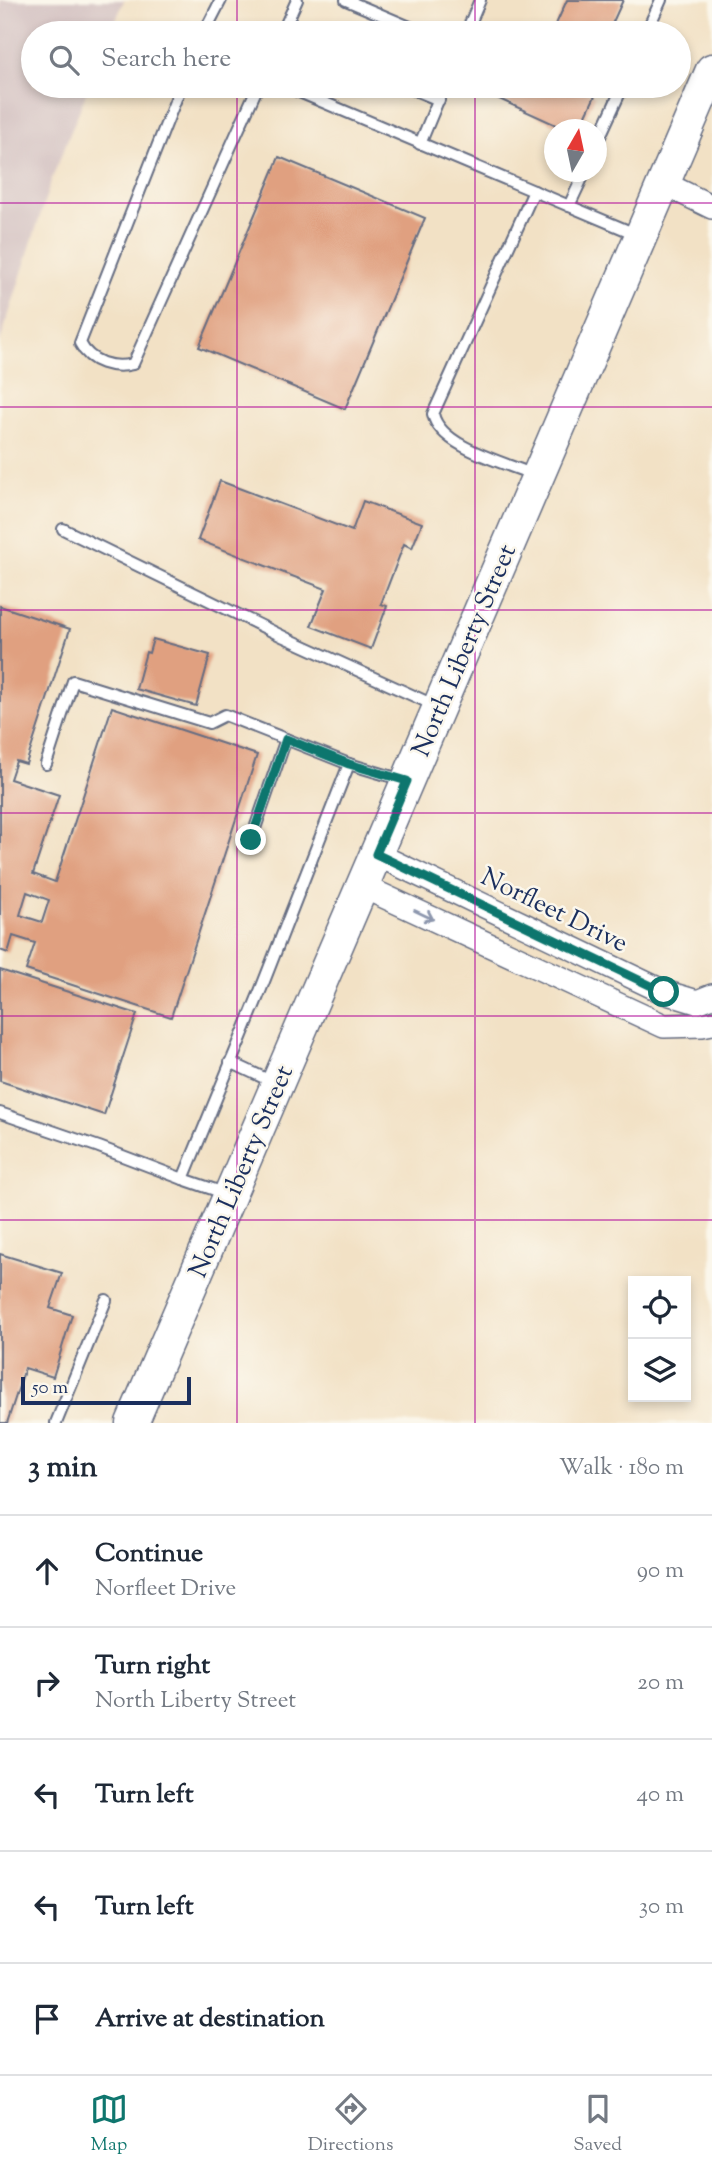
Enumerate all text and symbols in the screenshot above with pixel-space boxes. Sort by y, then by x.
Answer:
search box [21,21,691,98]
icon: search [45,41,83,79]
text: Search here [101,41,231,78]
north arrow [544,119,607,182]
street label: North Liberty Street [404,539,527,763]
route end [235,824,266,855]
street label: Norfleet Drive [474,860,634,963]
one-way arrow [413,909,434,922]
route start [648,976,679,1007]
street label: North Liberty Street [181,1060,304,1284]
map controls [628,1276,691,1402]
button: locate [628,1276,691,1339]
button: layers [628,1339,691,1402]
scale bar [21,1374,191,1406]
text: 50 m [32,1375,68,1402]
text: 3 min [28,1447,98,1490]
text: Walk · 180 m [559,1452,684,1485]
text: Continue [95,1536,203,1573]
icon: ahead [28,1552,66,1590]
text: 90 m [637,1555,684,1588]
text: Norfleet Drive [95,1573,236,1606]
text: Turn right [95,1648,210,1685]
icon: right [28,1664,66,1702]
text: 20 m [637,1667,684,1700]
text: North Liberty Street [95,1685,296,1718]
icon: left [28,1776,66,1814]
text: Turn left [95,1777,194,1814]
text: 40 m [637,1779,684,1812]
icon: left [28,1888,66,1926]
text: Turn left [95,1889,194,1926]
text: 30 m [639,1891,684,1924]
icon: arrive [28,2000,66,2038]
text: Arrive at destination [95,2001,325,2038]
tab: Map [90,2090,128,2159]
tab: Directions [308,2090,393,2159]
tab: Saved [573,2090,622,2159]

